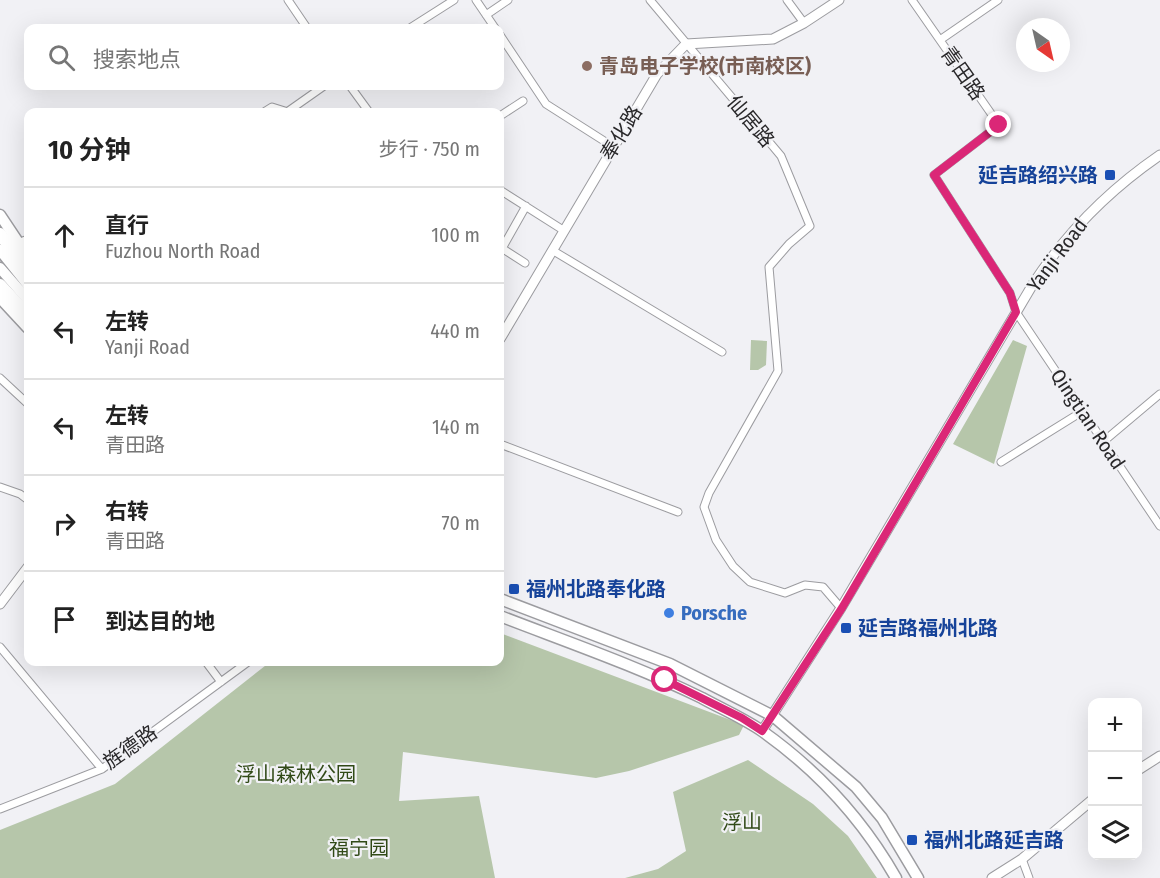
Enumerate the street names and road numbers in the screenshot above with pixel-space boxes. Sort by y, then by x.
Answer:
street label: 青田路 [936,42,990,104]
street label: 仙居路 [723,90,779,152]
street label: 奉化路 [595,101,647,165]
street label: Yanji Road [1022,214,1092,296]
street label: Qingtian Road [1046,364,1130,474]
street label: 旌德路 [99,720,161,774]

